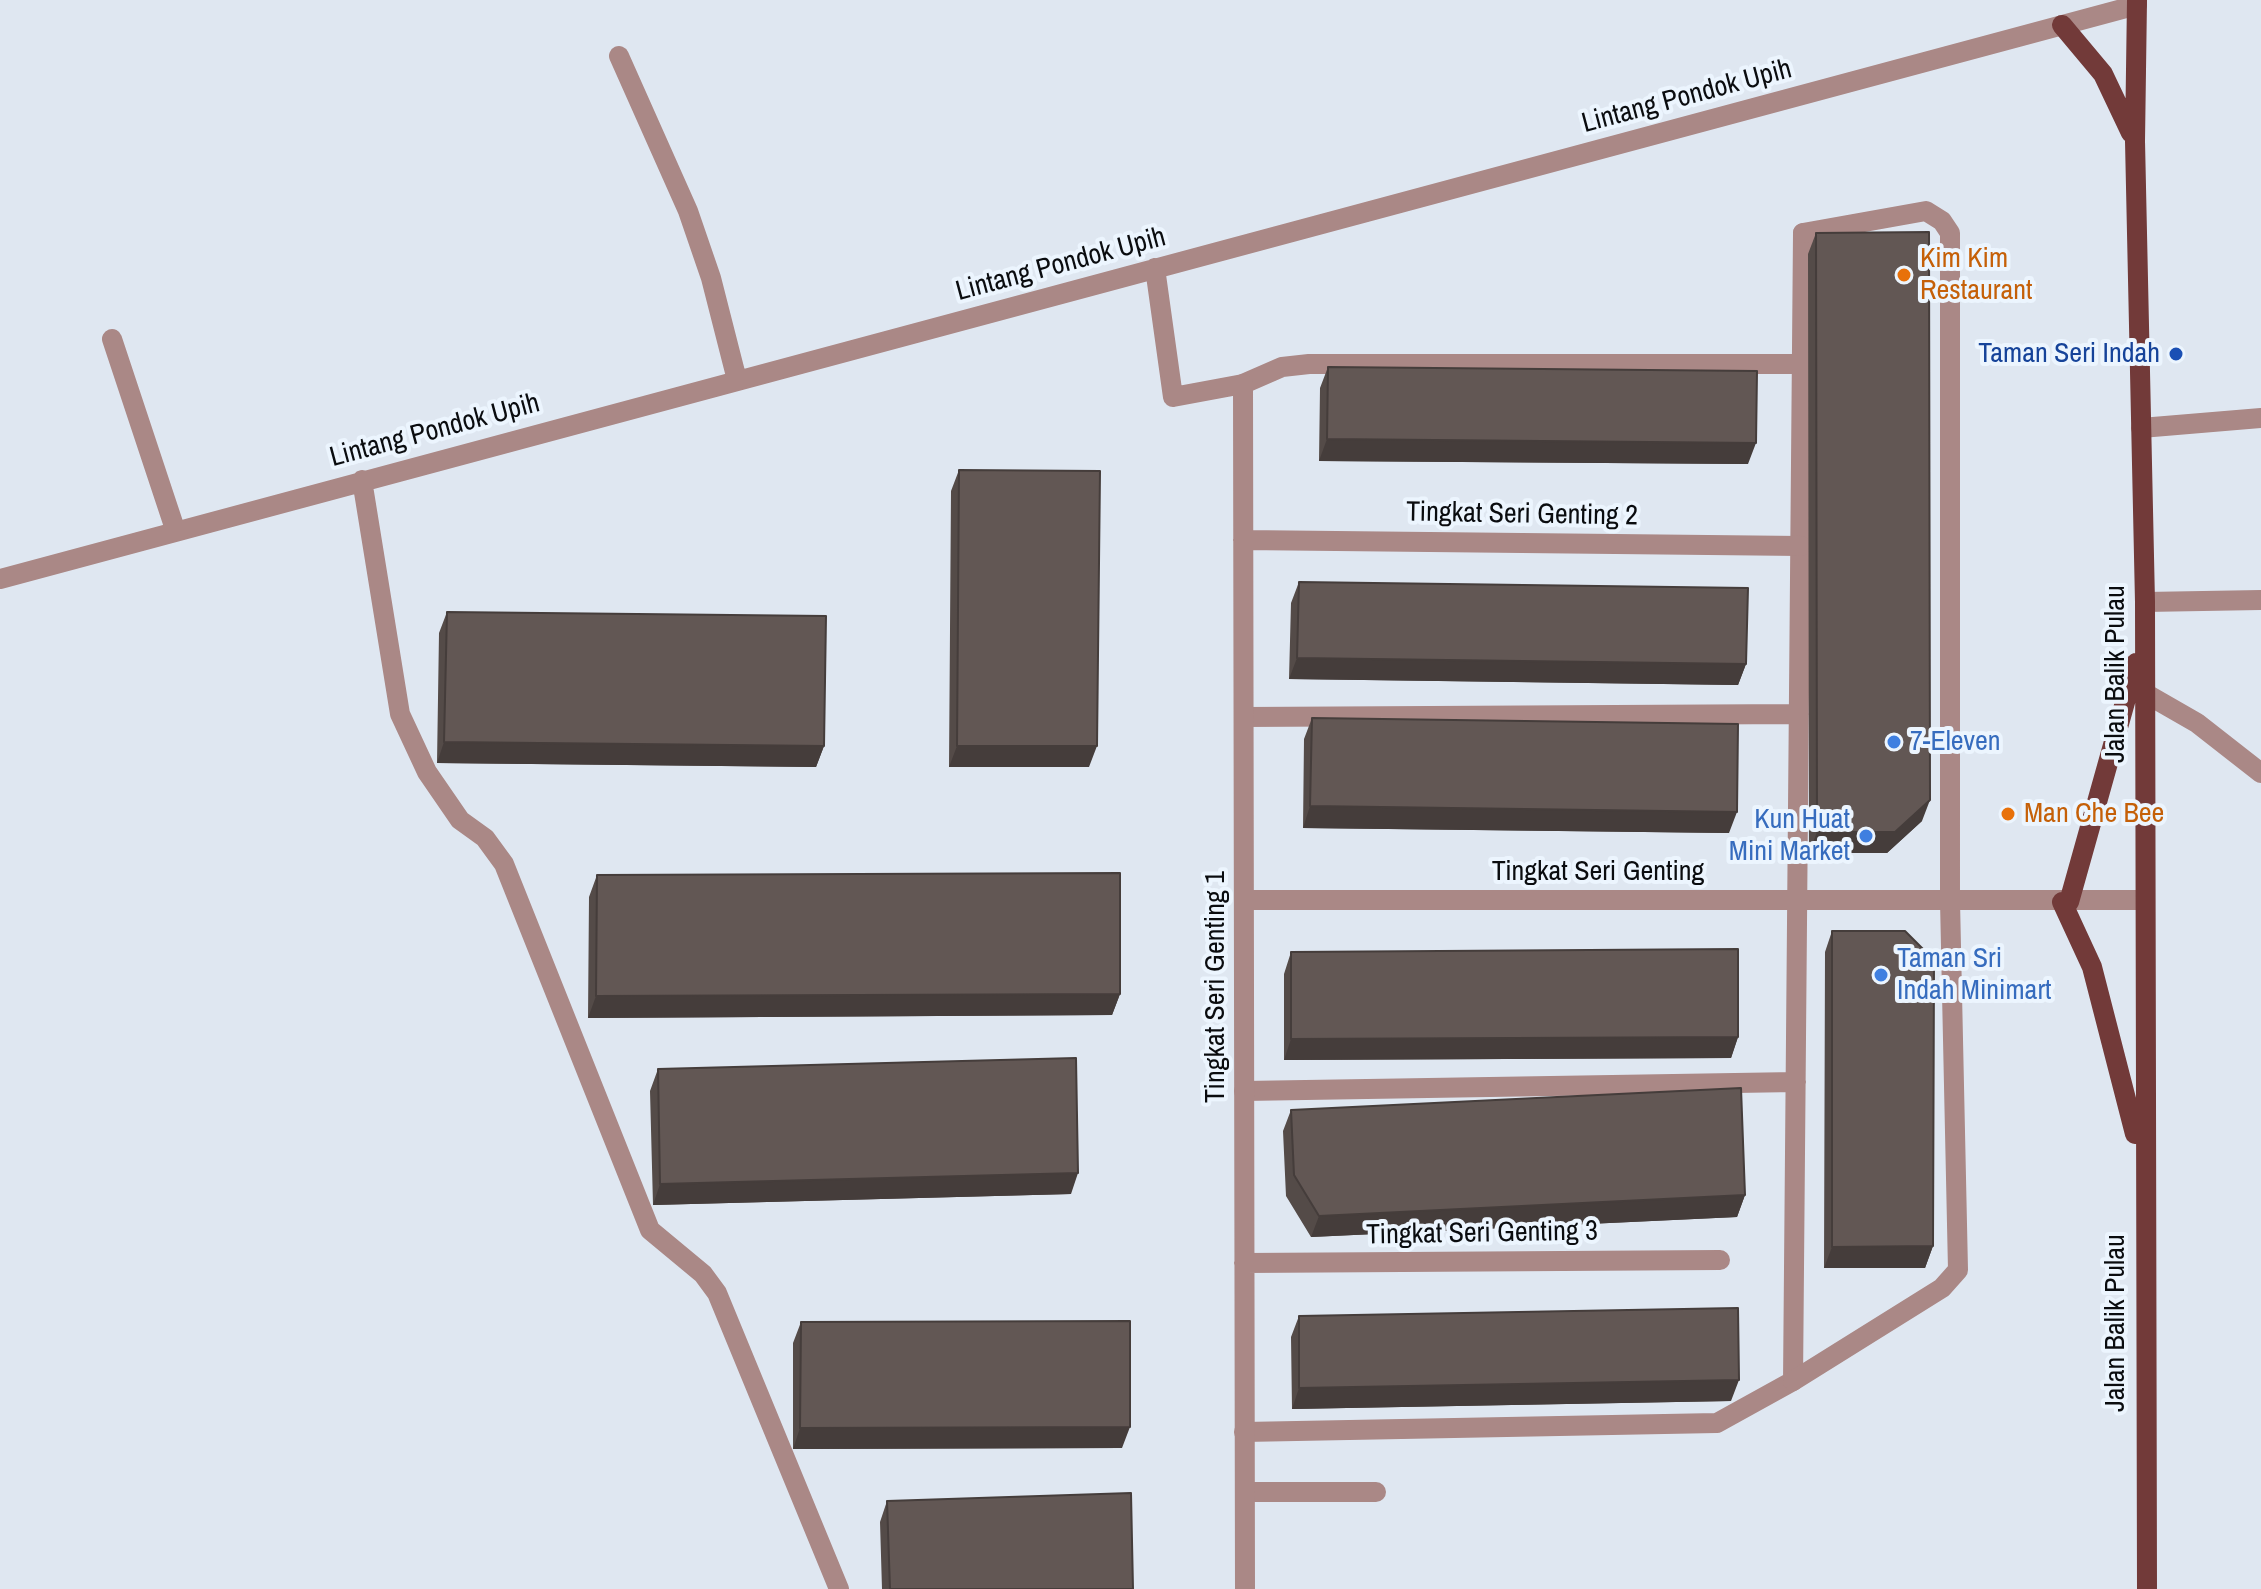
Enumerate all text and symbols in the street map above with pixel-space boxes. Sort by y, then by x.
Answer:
street label: Lintang Pondok Upih [1578,53,1796,141]
street label: Lintang Pondok Upih [952,221,1170,309]
place label: Kim Kim Restaurant [1920,242,2032,308]
marker: Kim Kim Restaurant [1895,266,1913,284]
place label: Taman Seri Indah [1978,337,2160,371]
marker: Taman Seri Indah [2167,345,2185,363]
street label: Lintang Pondok Upih [326,387,544,475]
street label: Tingkat Seri Genting 2 [1406,496,1638,534]
street label: Jalan Balik Pulau [2099,585,2133,763]
place label: 7-Eleven [1910,725,2001,759]
marker: 7-Eleven [1885,733,1903,751]
place label: Man Che Bee [2024,797,2164,831]
place label: Kun Huat Mini Market [1729,803,1850,869]
marker: Man Che Bee [1999,805,2017,823]
marker: Kun Huat Mini Market [1857,827,1875,845]
street label: Tingkat Seri Genting [1492,855,1704,889]
street label: Tingkat Seri Genting 1 [1199,871,1233,1103]
place label: Taman Sri Indah Minimart [1897,942,2051,1008]
marker: Taman Sri Indah Minimart [1872,966,1890,984]
street label: Tingkat Seri Genting 3 [1366,1215,1598,1253]
street label: Jalan Balik Pulau [2099,1234,2133,1412]

